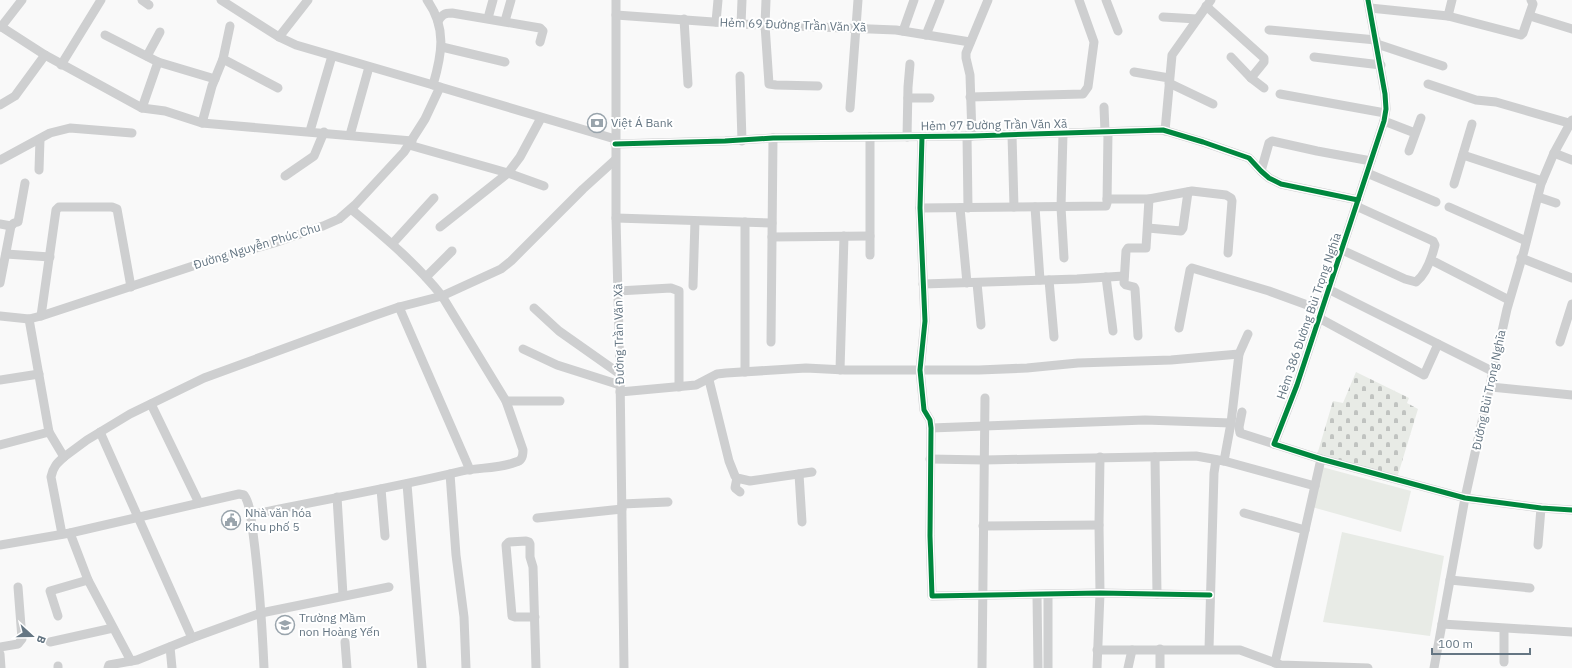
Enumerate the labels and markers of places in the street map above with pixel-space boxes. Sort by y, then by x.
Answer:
bank icon: Việt Á Bank [586,112,608,134]
place label: Việt Á Bank [611,115,674,130]
place label: Nhà văn hóa Khu phố 5 [245,505,312,534]
public building icon: Nhà văn hóa Khu phố 5 [220,509,242,531]
place label: Trường Mầm non Hoàng Yến [299,610,380,639]
school or university icon: Trường Mầm non Hoàng Yến [274,614,296,636]

